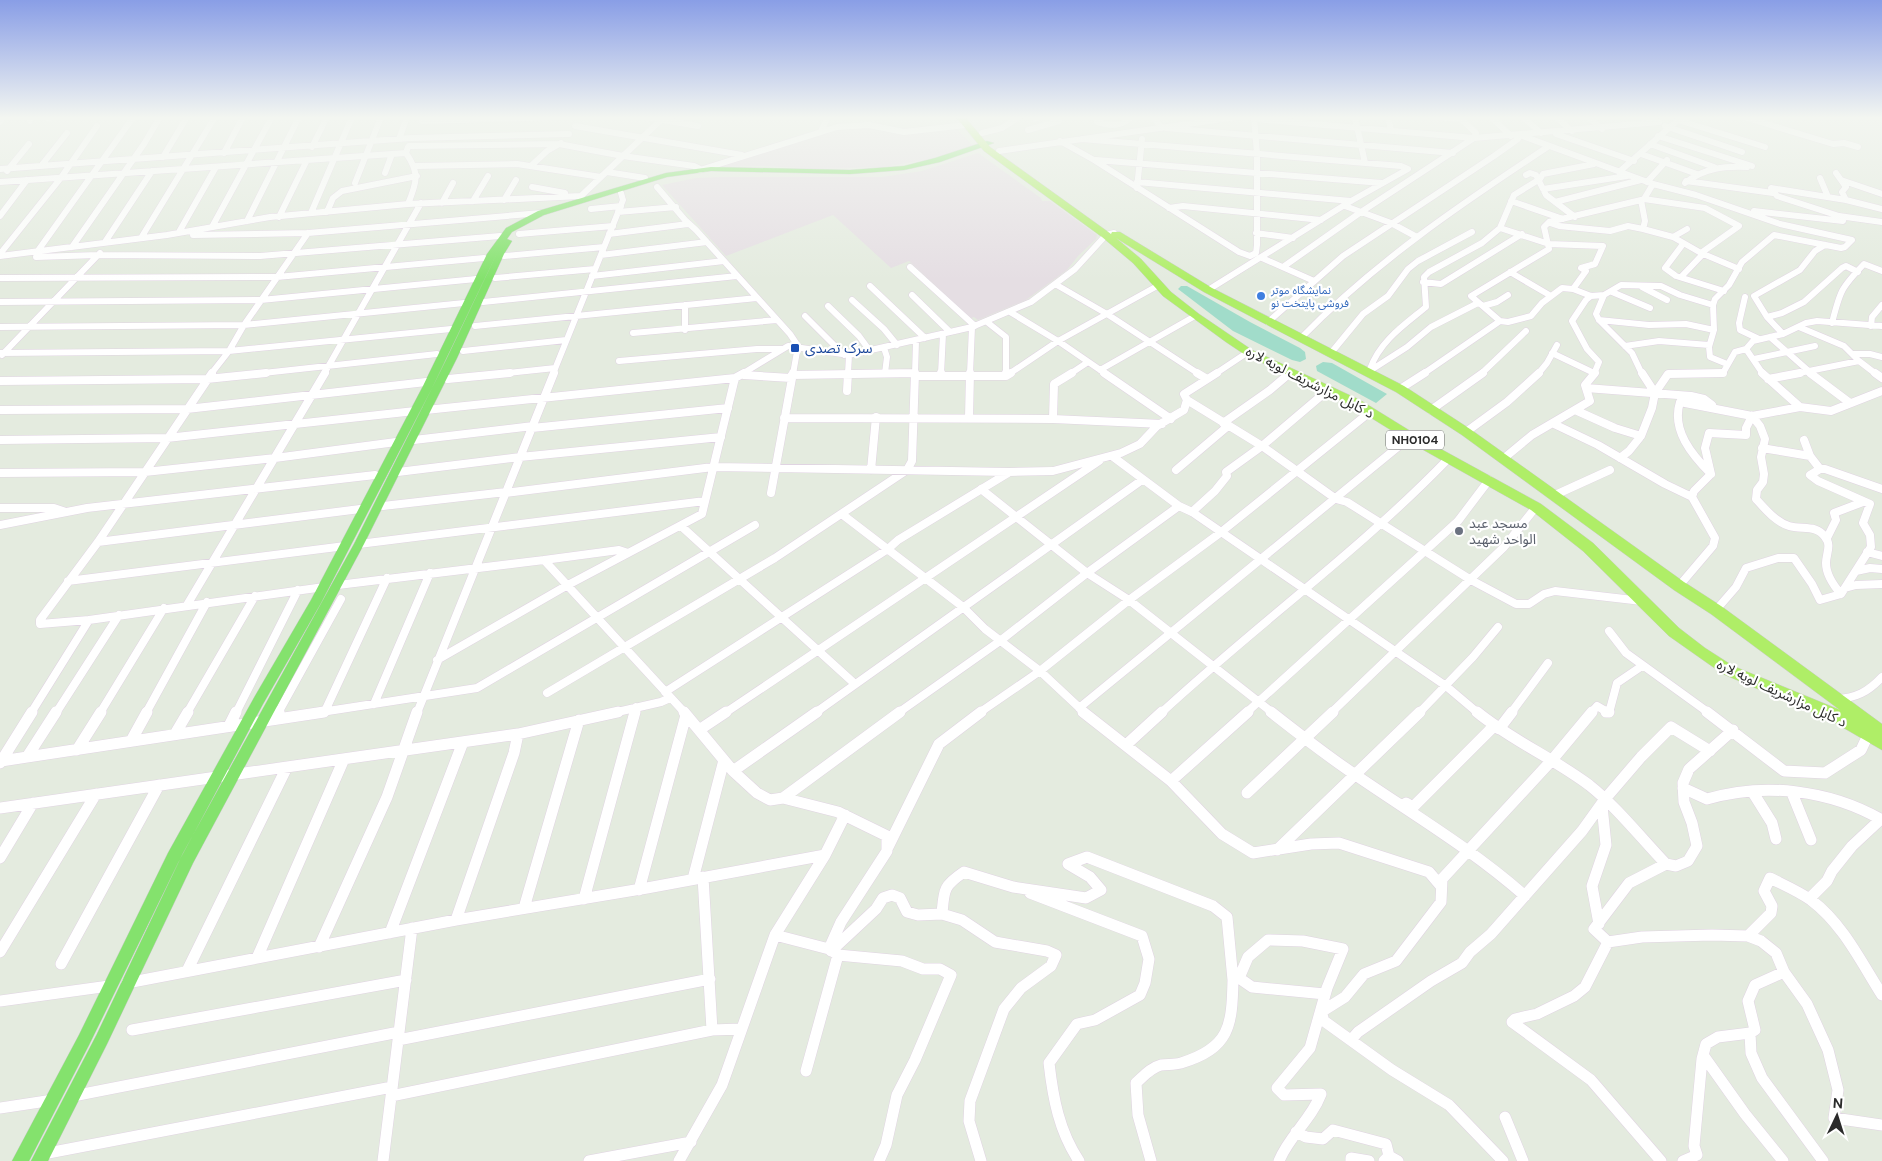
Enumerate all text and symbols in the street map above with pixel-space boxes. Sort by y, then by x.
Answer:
place label: نمایشگاه موتر فروشی پایتخت نو [1270,283,1349,311]
marker: نمایشگاه موتر فروشی پایتخت نو [1255,290,1267,302]
place label: سرک تصدی [805,339,873,357]
marker: سرک تصدی [789,342,801,354]
street label: د کابل مزارشریف لویه لاره [1243,342,1377,422]
road number: NH0104 [1386,430,1444,450]
place label: مسجد عبد الواحد شهید [1469,514,1536,548]
marker: مسجد عبد الواحد شهید [1453,525,1465,537]
street label: د کابل مزارشریف لویه لاره [1714,655,1850,731]
north arrow [1812,1091,1862,1141]
text: N [1832,1094,1844,1112]

